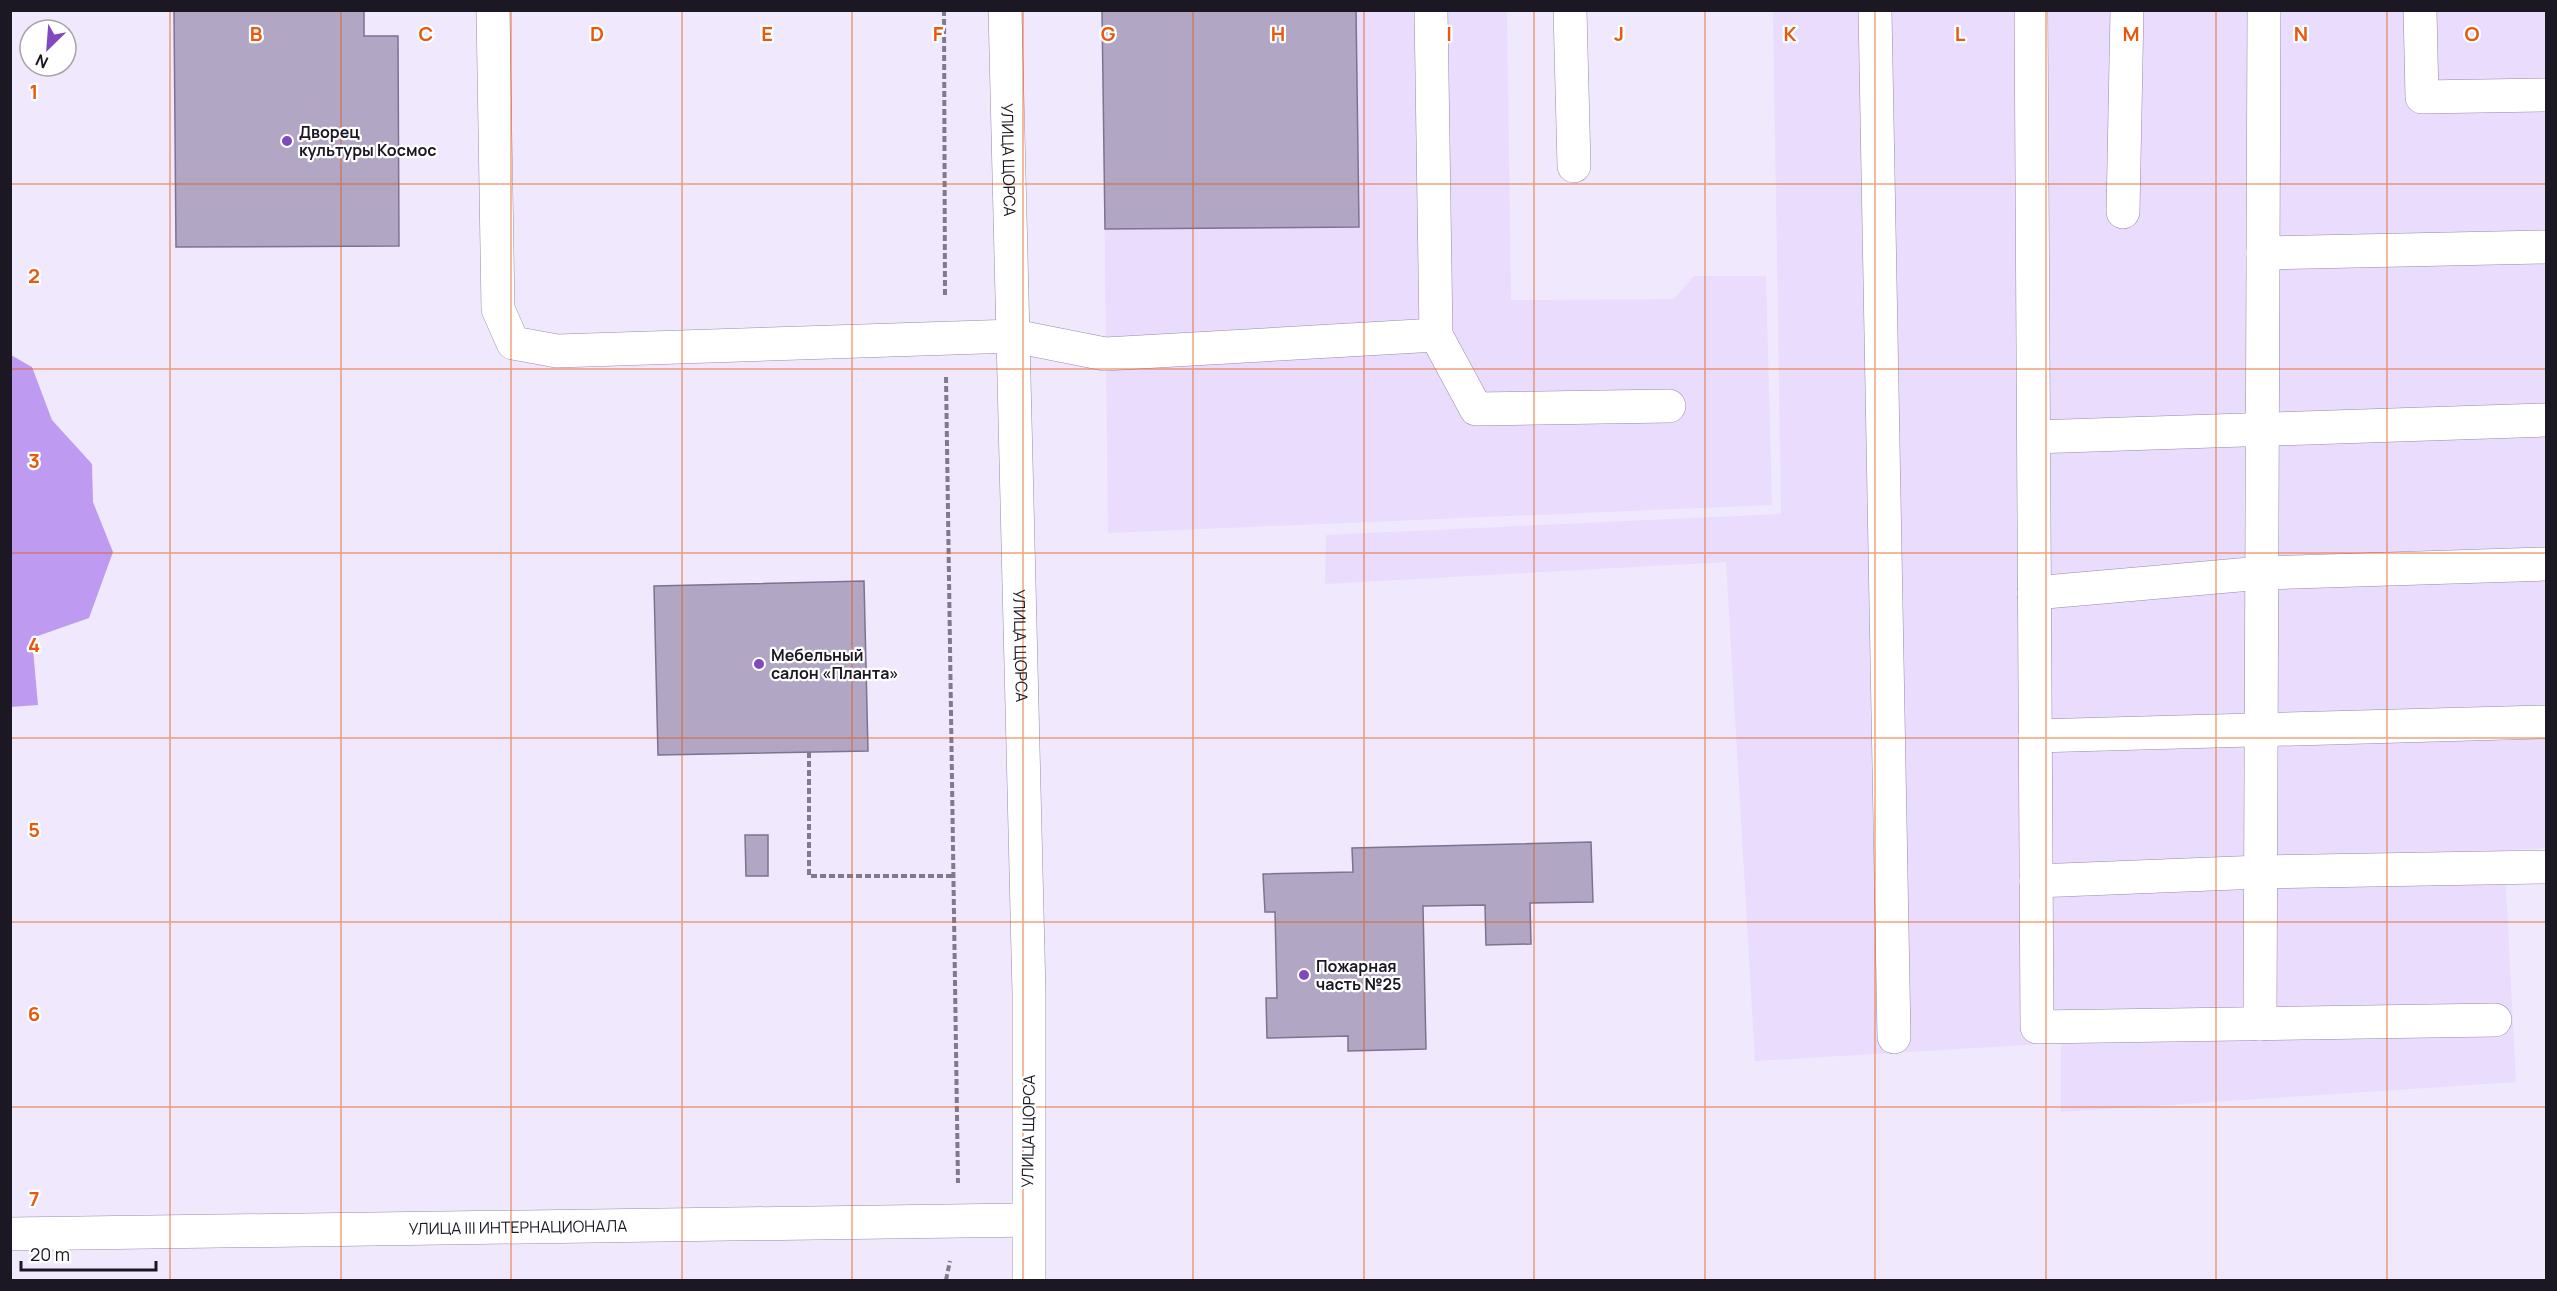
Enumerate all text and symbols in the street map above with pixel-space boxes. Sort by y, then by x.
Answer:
north arrow [18,18,78,78]
text: B [250,20,263,47]
text: C [419,20,433,47]
text: D [590,20,604,47]
text: E [761,20,773,47]
text: F [933,20,944,47]
text: G [1101,20,1116,47]
text: H [1271,20,1285,47]
text: I [1446,20,1452,47]
text: J [1614,20,1624,47]
text: K [1784,20,1797,47]
text: L [1955,20,1966,47]
text: M [2122,20,2140,47]
text: N [2294,20,2308,47]
text: O [2465,20,2480,47]
text: N [32,49,52,74]
text: 1 [30,78,38,105]
street label: УЛИЦА ЩОРСА [996,103,1021,217]
place label: Дворец культуры Космос [299,121,437,161]
marker: Дворец культуры Космос [280,134,294,148]
text: 2 [28,262,40,289]
text: 3 [28,447,40,474]
street label: УЛИЦА ЩОРСА [1008,589,1033,703]
text: 4 [28,631,40,658]
place label: Мебельный салон «Планта» [771,644,899,684]
marker: Мебельный салон «Планта» [752,657,766,671]
text: 5 [28,816,40,843]
place label: Пожарная часть №25 [1316,955,1401,995]
marker: Пожарная часть №25 [1297,968,1311,982]
text: 6 [28,1000,40,1027]
street label: УЛИЦА ЩОРСА [1016,1074,1040,1188]
text: 7 [29,1185,39,1212]
street label: УЛИЦА III ИНТЕРНАЦИОНАЛА [408,1215,627,1240]
scale bar [21,1234,156,1272]
text: 20 m [30,1242,70,1266]

